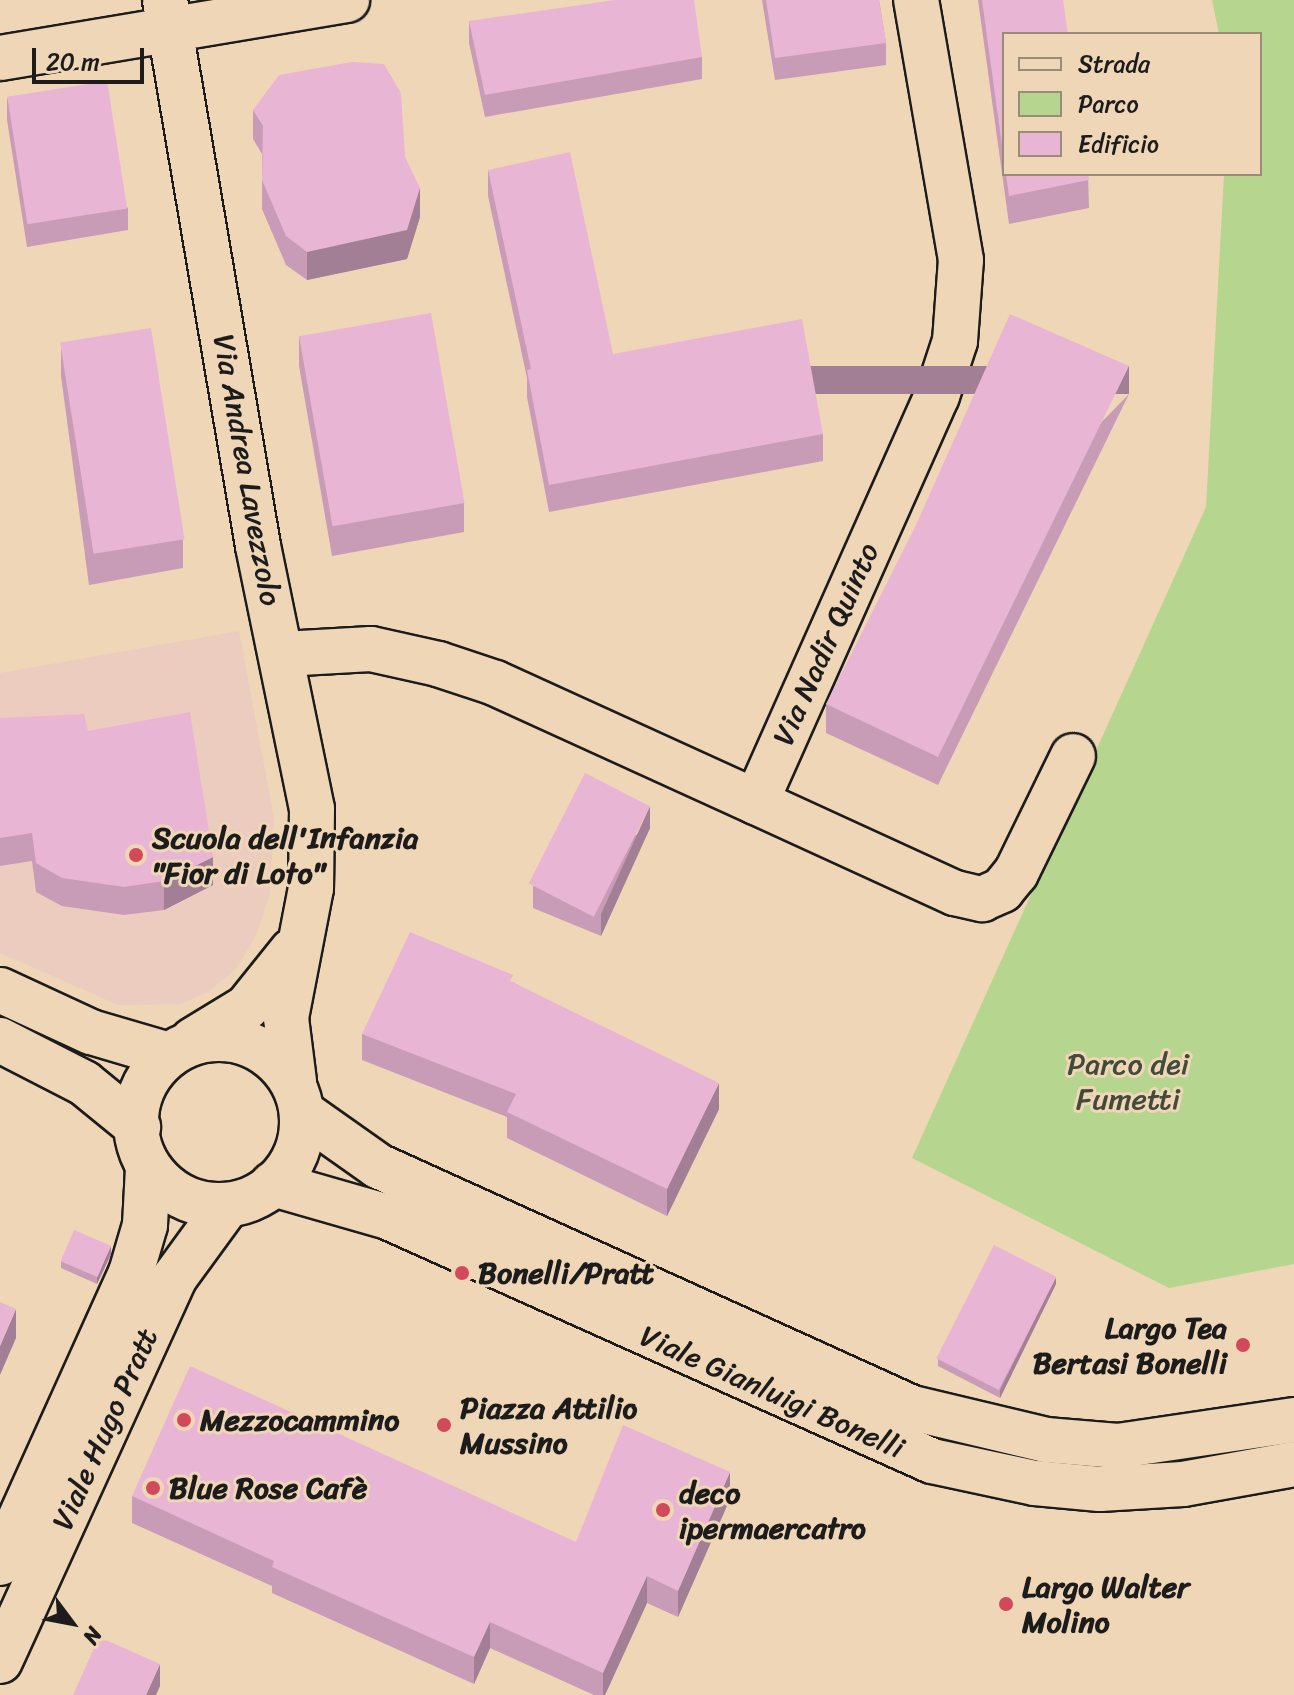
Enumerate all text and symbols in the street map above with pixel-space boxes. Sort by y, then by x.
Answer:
scale bar [36,32,148,82]
legend [1002,32,1262,176]
text: 20 m [46,41,100,83]
text: Strada [1078,43,1150,85]
text: Parco [1078,83,1139,125]
text: Edificio [1078,123,1159,165]
street label: Via Andrea Lavezzolo [205,331,289,609]
street label: Via Nadir Quinto [765,538,887,750]
place label: Scuola dell'Infanzia "Fior di Loto" [152,820,418,890]
marker: Scuola dell'Infanzia "Fior di Loto" [127,846,145,864]
park label: Parco dei Fumetti [1066,1046,1190,1116]
place label: Bonelli/Pratt [478,1255,654,1291]
marker: Bonelli/Pratt [453,1264,471,1282]
place label: Largo Tea Bertasi Bonelli [1033,1310,1227,1380]
street label: Viale Gianluigi Bonelli [634,1318,910,1466]
street label: Viale Hugo Pratt [44,1322,166,1536]
marker: Largo Tea Bertasi Bonelli [1234,1336,1252,1354]
place label: Piazza Attilio Mussino [460,1390,637,1460]
place label: Mezzocammino [200,1402,400,1438]
marker: Mezzocammino [175,1411,193,1429]
marker: Piazza Attilio Mussino [435,1416,453,1434]
place label: Blue Rose Cafè [169,1470,369,1506]
place label: deco ipermaercatro [679,1475,866,1546]
marker: Blue Rose Cafè [144,1479,162,1497]
marker: deco ipermaercatro [654,1501,672,1519]
place label: Largo Walter Molino [1022,1569,1189,1640]
north arrow [32,1583,112,1663]
marker: Largo Walter Molino [997,1595,1015,1613]
text: N [72,1619,113,1653]

